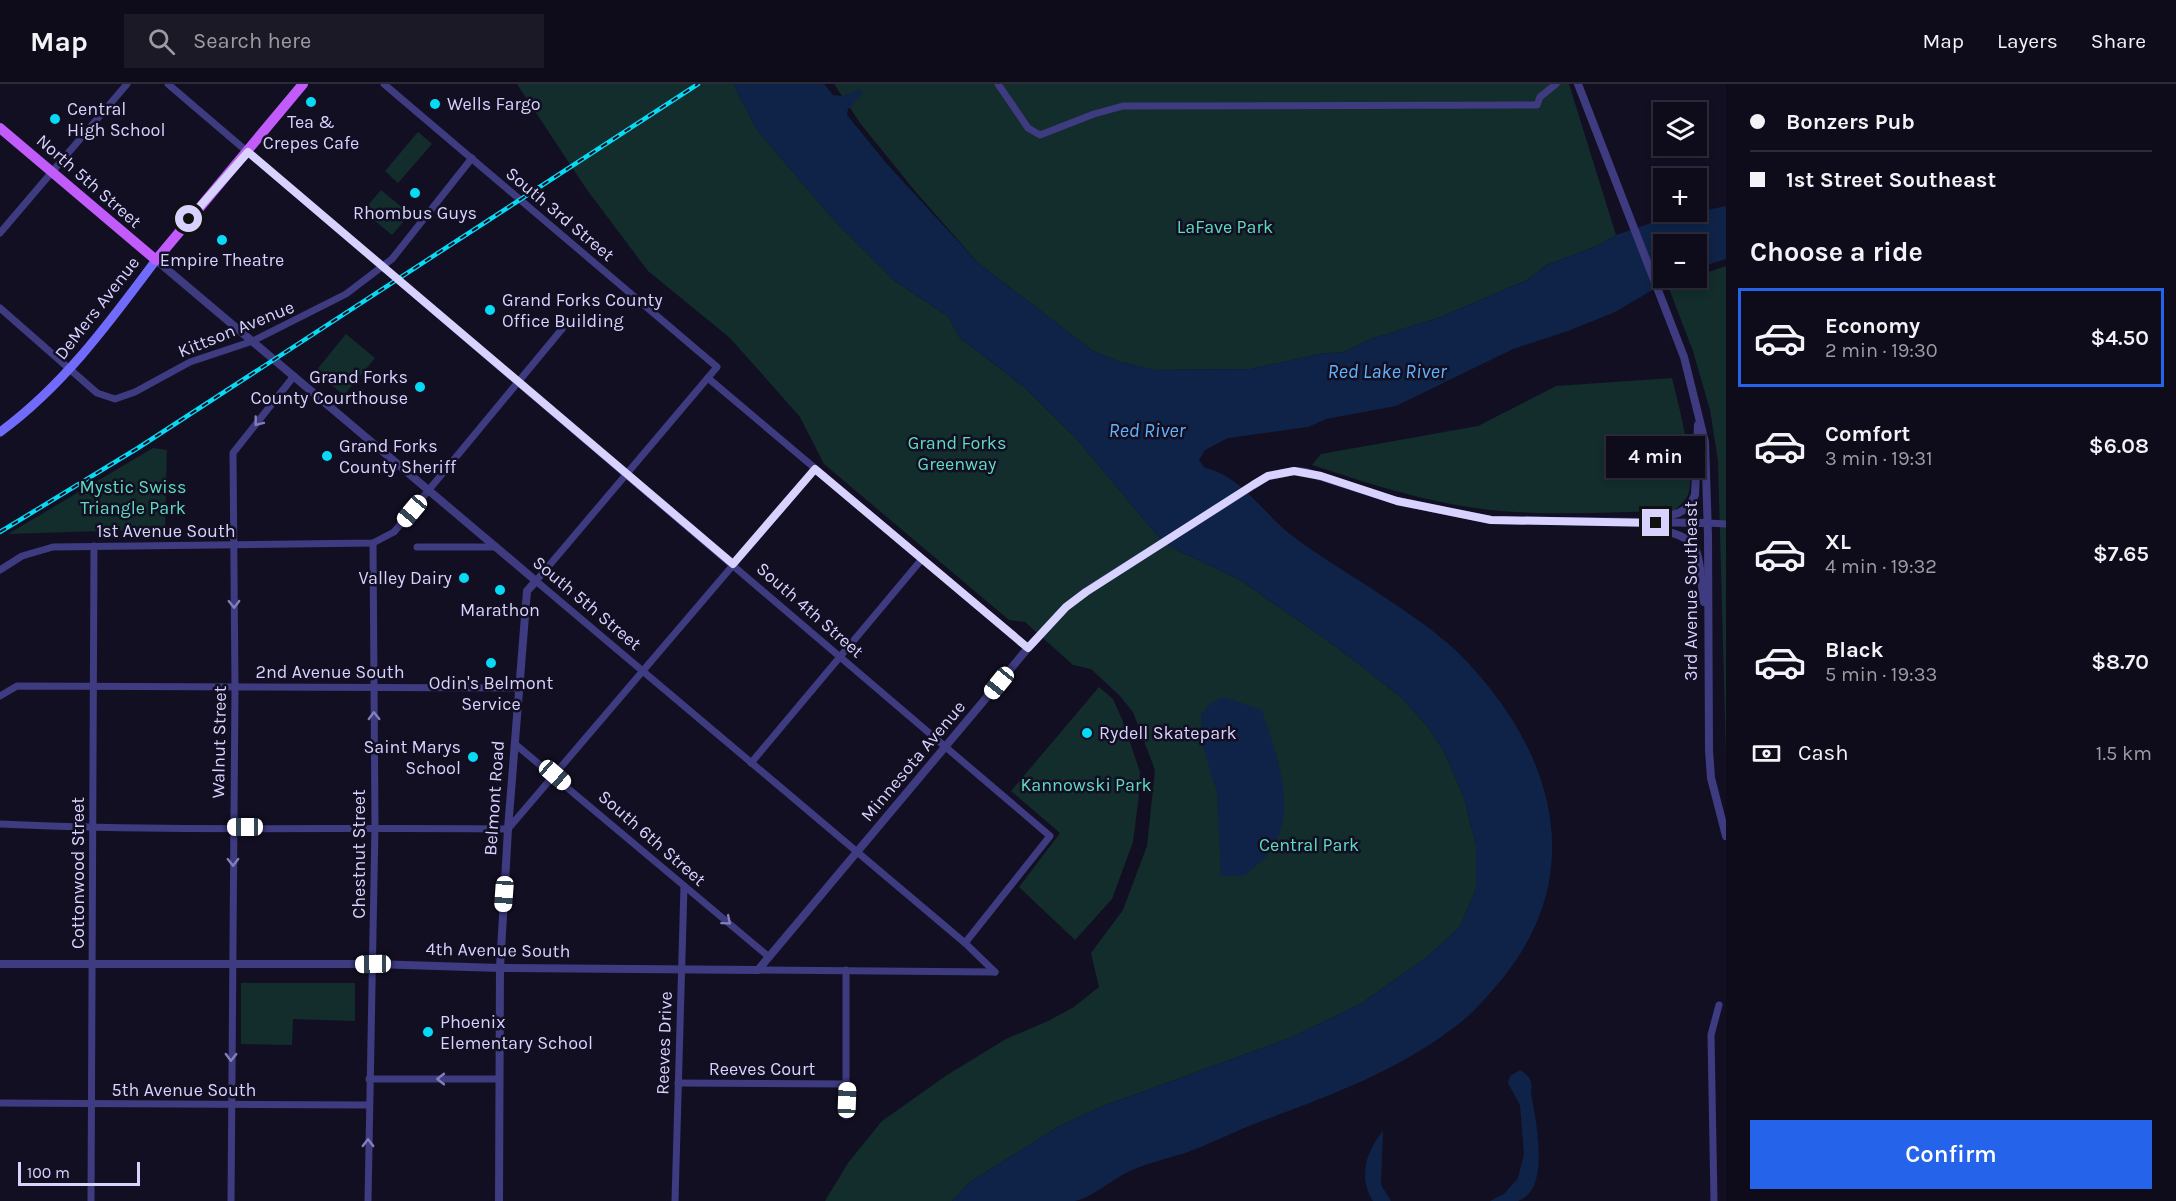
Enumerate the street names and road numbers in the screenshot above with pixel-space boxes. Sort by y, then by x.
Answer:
street label: North 5th Street [32,129,146,233]
street label: South 3rd Street [501,162,619,266]
street label: DeMers Avenue [50,252,144,364]
street label: Kittson Avenue [175,296,297,362]
street label: 3rd Avenue Southeast [1680,501,1702,681]
street label: 1st Avenue South [96,520,236,542]
street label: South 5th Street [528,551,646,655]
street label: South 4th Street [752,557,868,663]
street label: 2nd Avenue South [256,661,405,683]
street label: Walnut Street [207,685,231,799]
street label: Minnesota Avenue [856,696,970,826]
street label: Belmont Road [479,740,509,856]
street label: South 6th Street [594,785,710,891]
street label: Chestnut Street [348,789,370,919]
street label: Cottonwood Street [67,797,89,949]
street label: 4th Avenue South [425,938,571,962]
street label: Reeves Drive [651,991,677,1095]
street label: Reeves Court [709,1058,816,1080]
street label: 5th Avenue South [112,1079,256,1101]

